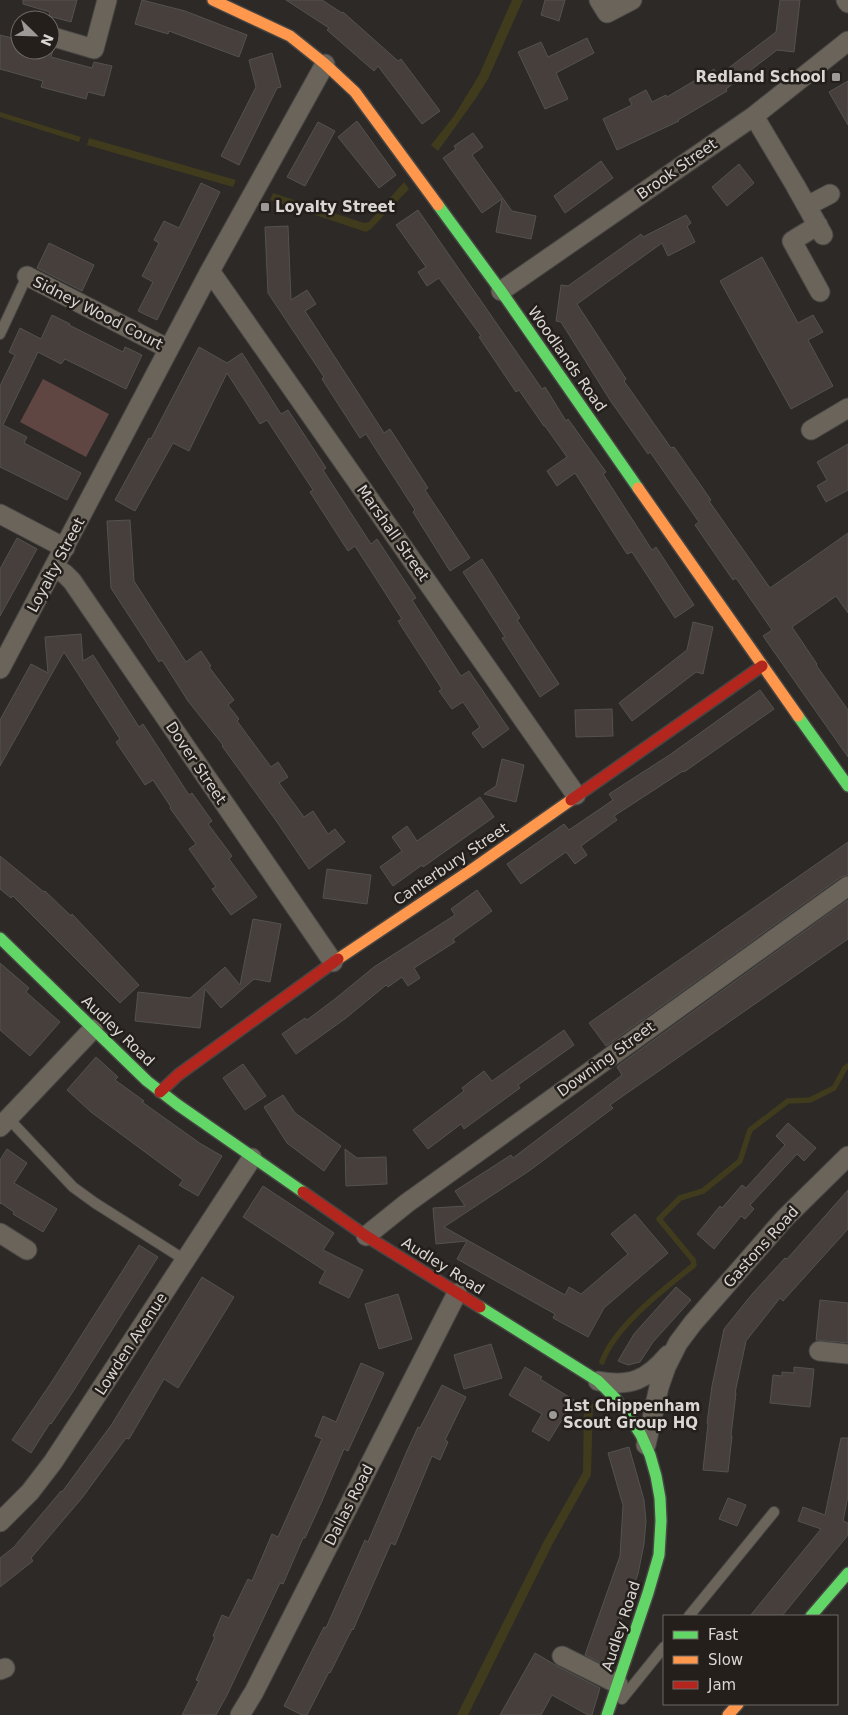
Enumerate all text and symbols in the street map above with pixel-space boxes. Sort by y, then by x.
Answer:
north arrow [10,10,60,60]
text: N [37,32,57,49]
place label: Redland School [696,68,826,86]
marker: Redland School [830,71,842,83]
street label: Brook Street [634,135,721,203]
place label: Loyalty Street [275,198,395,216]
marker: Loyalty Street [259,201,271,213]
street label: Sidney Wood Court [30,272,166,354]
street label: Woodlands Road [524,303,610,415]
street label: Marshall Street [353,481,433,585]
street label: Loyalty Street [23,514,89,615]
street label: Dover Street [162,718,230,808]
street label: Canterbury Street [390,819,512,909]
street label: Audley Road [78,992,158,1070]
street label: Downing Street [554,1018,658,1100]
street label: Gastons Road [720,1203,802,1291]
street label: Audley Road [398,1233,488,1299]
street label: Lowden Avenue [91,1289,171,1399]
place label: 1st Chippenham Scout Group HQ [563,1397,700,1432]
marker: 1st Chippenham Scout Group HQ [547,1409,559,1421]
street label: Dallas Road [321,1461,377,1549]
street label: Audley Road [598,1579,644,1673]
legend [663,1615,838,1705]
text: Fast [708,1626,738,1644]
text: Slow [708,1651,743,1669]
text: Jam [707,1676,736,1694]

